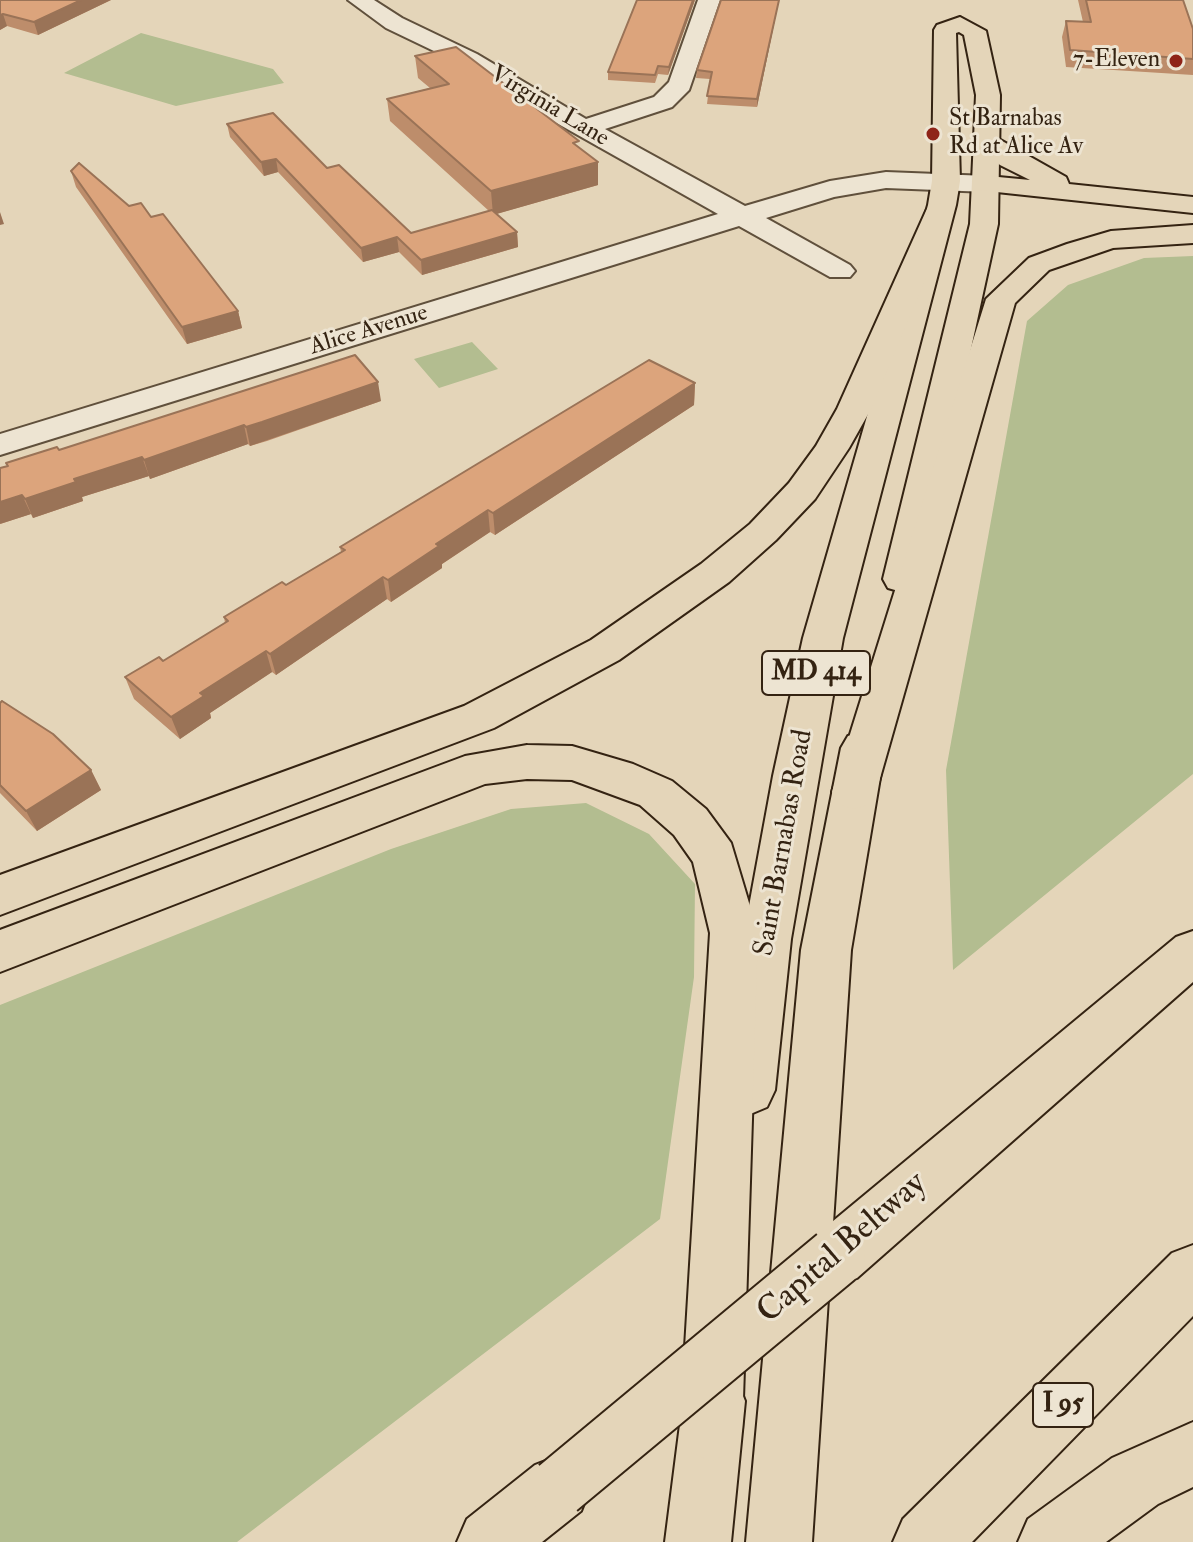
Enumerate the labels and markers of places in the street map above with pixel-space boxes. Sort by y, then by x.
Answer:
place label: 7-Eleven [1073,47,1160,75]
marker: 7-Eleven [1167,52,1185,70]
place label: St Barnabas Rd at Alice Av [949,106,1083,162]
marker: St Barnabas Rd at Alice Av [924,125,942,143]

